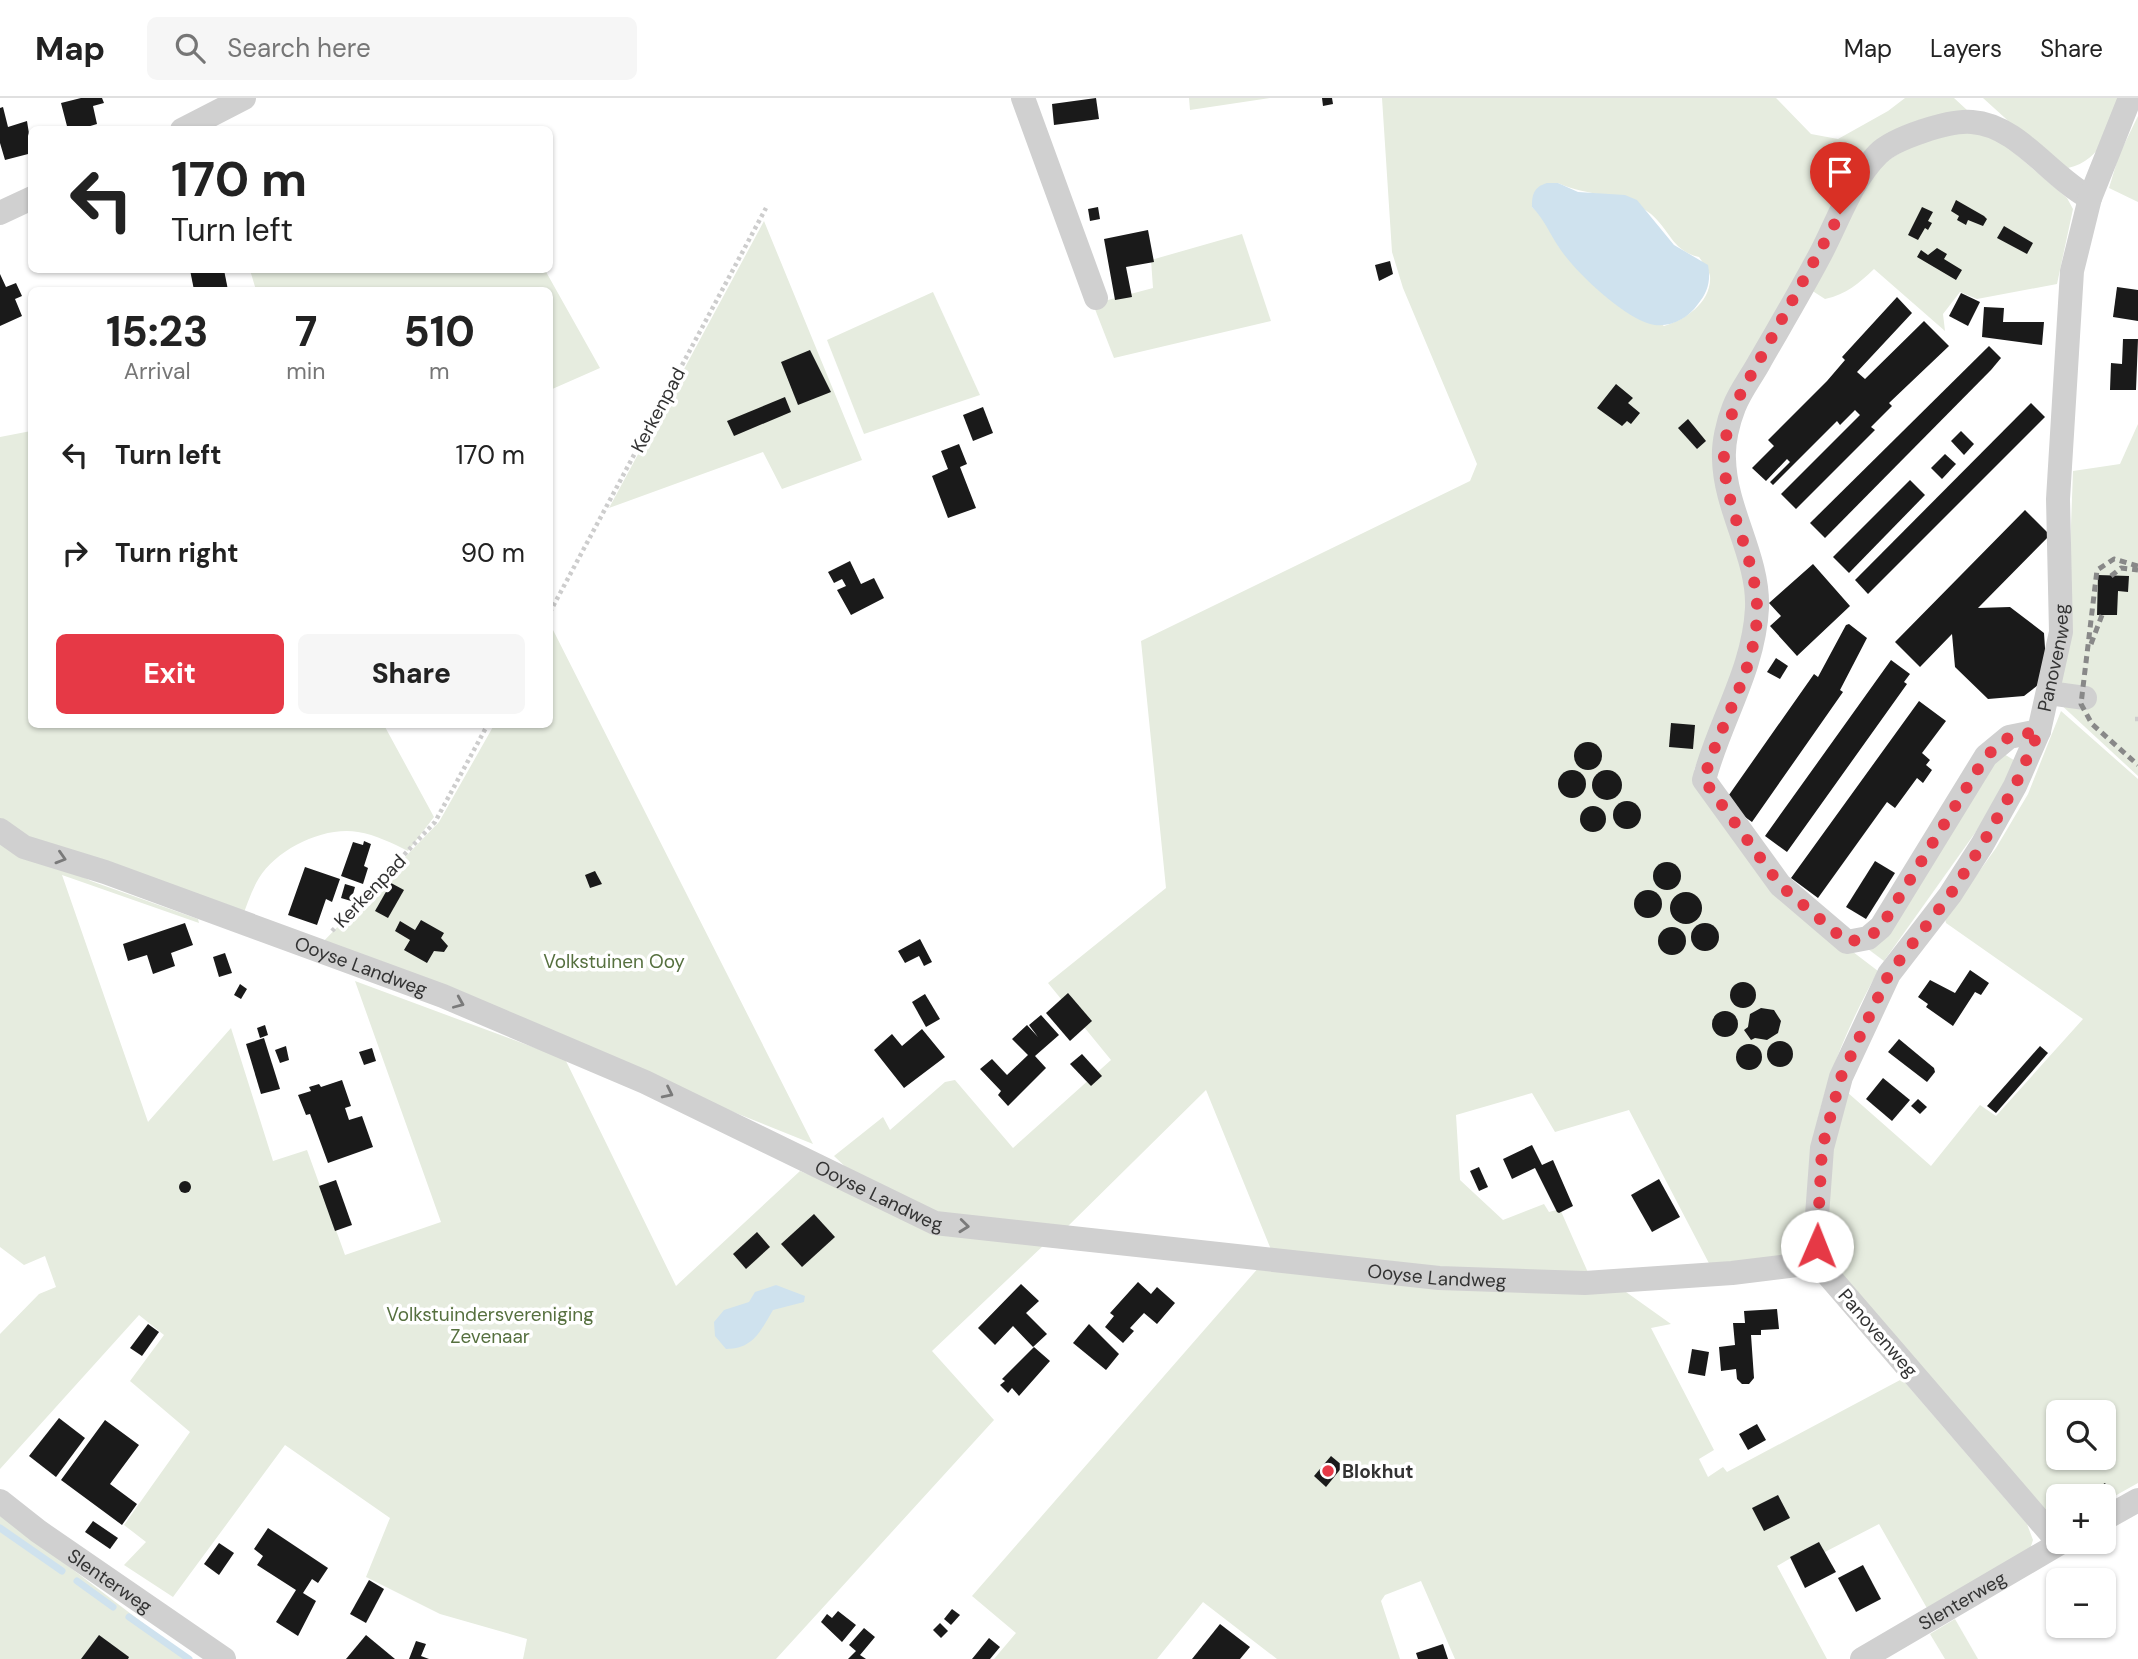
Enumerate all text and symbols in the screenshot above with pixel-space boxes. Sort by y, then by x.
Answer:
search box [147,17,637,80]
text: Map [35,27,105,70]
icon: search [171,29,209,67]
text: Search here [227,31,371,65]
text: Map [1844,33,1892,64]
text: Layers [1930,33,2002,64]
text: Share [2040,33,2103,64]
pin [1810,142,1870,214]
text: 170 m [171,147,307,211]
icon: arrive [1821,153,1859,191]
icon: left [56,154,147,245]
text: Turn left [171,209,293,251]
text: 15:23 [106,304,208,359]
text: 7 [295,304,317,359]
text: 510 [404,304,475,359]
text: Arrival [124,356,191,386]
text: min [286,356,326,386]
text: m [429,356,450,386]
street label: Kerkenpad [625,363,691,457]
icon: left [56,436,94,474]
text: Turn left [115,438,222,472]
text: 170 m [456,438,525,472]
icon: right [56,534,94,572]
text: Turn right [115,536,239,570]
text: 90 m [461,536,525,570]
street label: Panovenweg [2031,603,2075,714]
button: Exit [56,634,284,714]
button: Share [298,634,525,714]
street label: Kerkenpad [329,849,411,933]
one-way arrow [55,850,67,865]
street label: Ooyse Landweg [291,930,431,1002]
park label: Volkstuinen Ooy [543,949,685,974]
one-way arrow [452,995,464,1009]
one-way arrow [661,1085,673,1099]
street label: Ooyse Landweg [811,1154,944,1236]
position arrow [1780,1209,1854,1283]
one-way arrow [958,1218,969,1233]
street label: Ooyse Landweg [1366,1258,1507,1293]
street label: Panovenweg [1833,1284,1924,1383]
park label: Volkstuindersvereniging Zevenaar [386,1302,594,1349]
map controls [2046,1400,2116,1638]
button: search [2046,1400,2116,1470]
place label: Blokhut [1342,1459,1413,1484]
marker: Blokhut [1320,1463,1336,1479]
button: + [2046,1484,2116,1554]
street label: Slenterweg [63,1543,158,1619]
street label: Slenterweg [1914,1565,2011,1636]
button: − [2046,1568,2116,1638]

